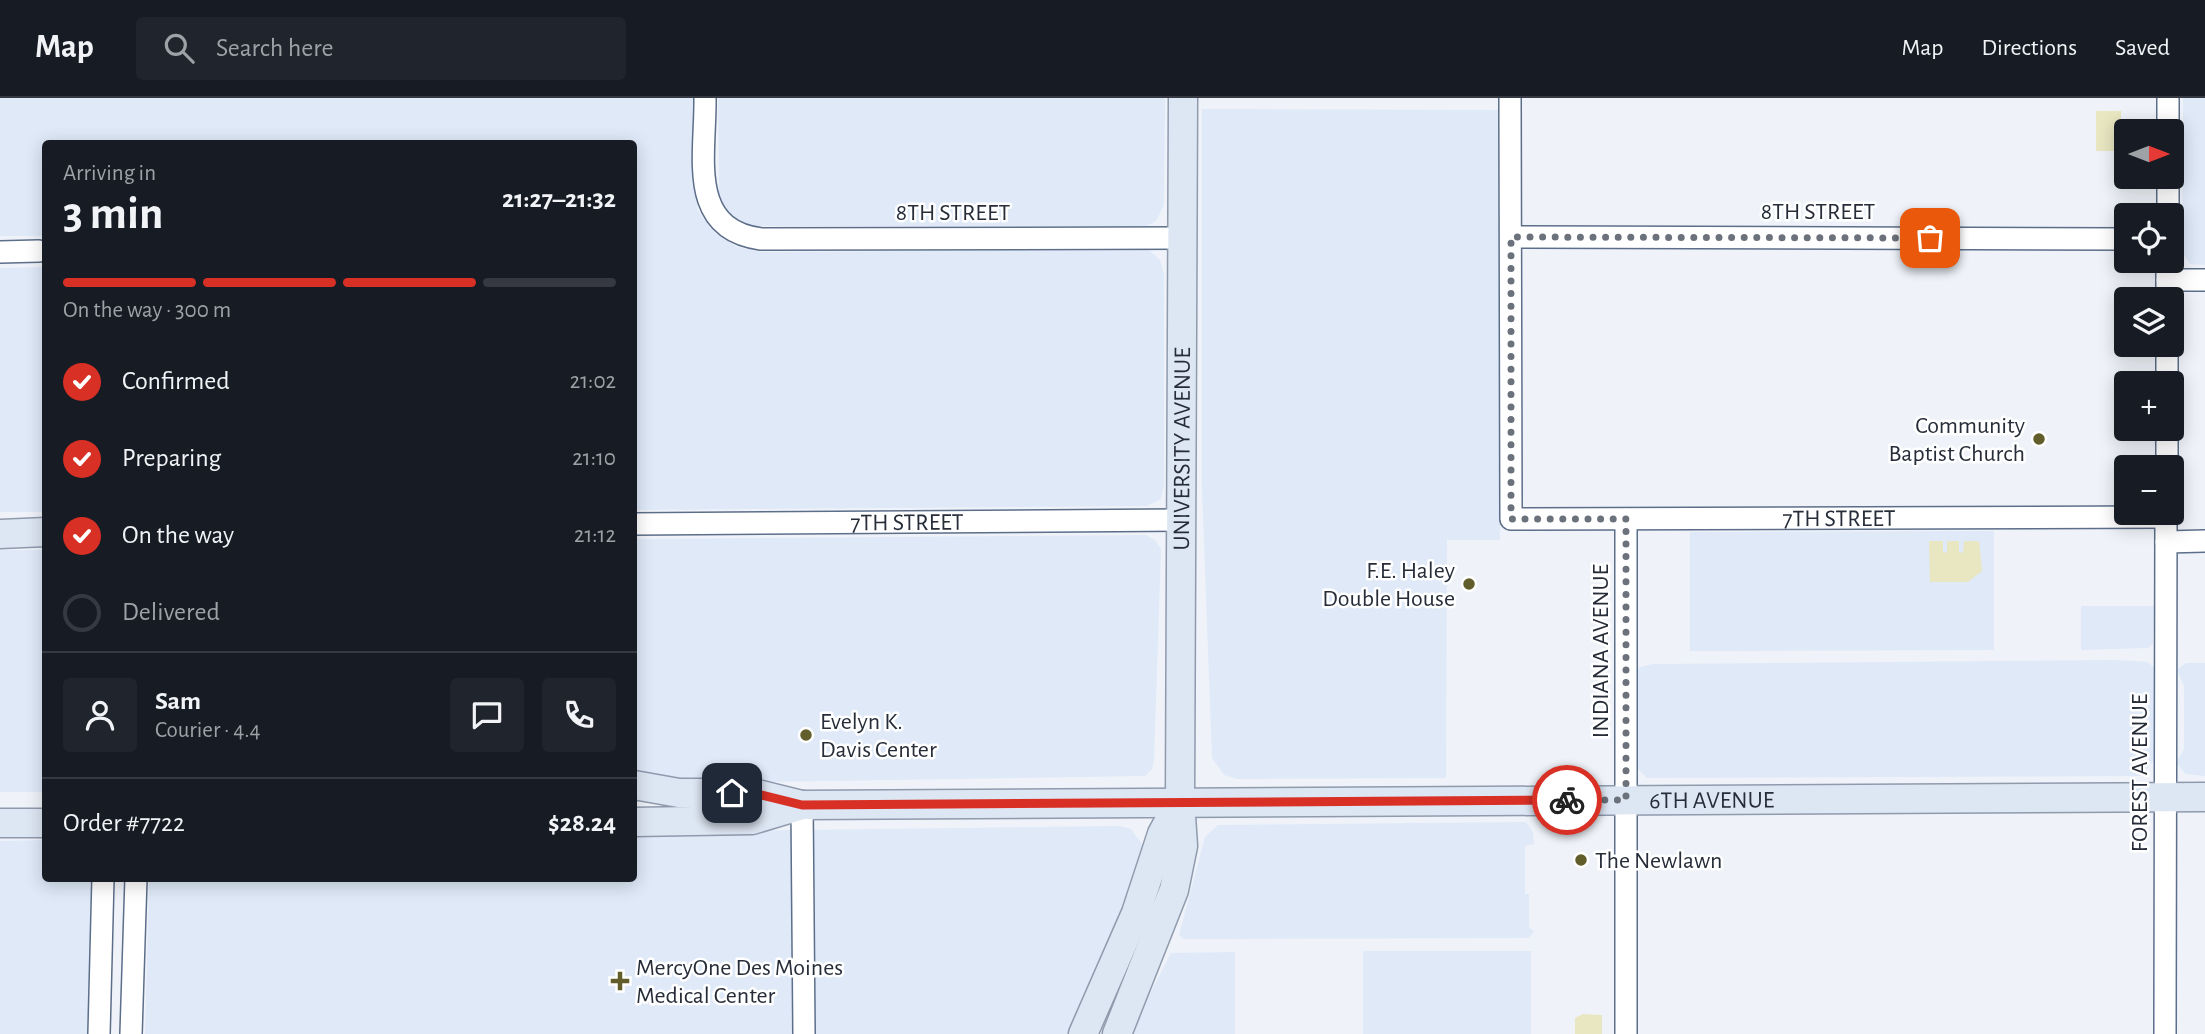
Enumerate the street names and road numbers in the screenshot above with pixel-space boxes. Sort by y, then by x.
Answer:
street label: 8TH STREET [1761,200,1875,224]
street label: 8TH STREET [896,201,1010,225]
street label: UNIVERSITY AVENUE [1170,347,1195,551]
street label: 7TH STREET [1782,507,1896,531]
street label: 7TH STREET [850,511,964,535]
street label: INDIANA AVENUE [1589,563,1613,738]
street label: FOREST AVENUE [2128,693,2152,852]
street label: 6TH AVENUE [1649,788,1775,813]

